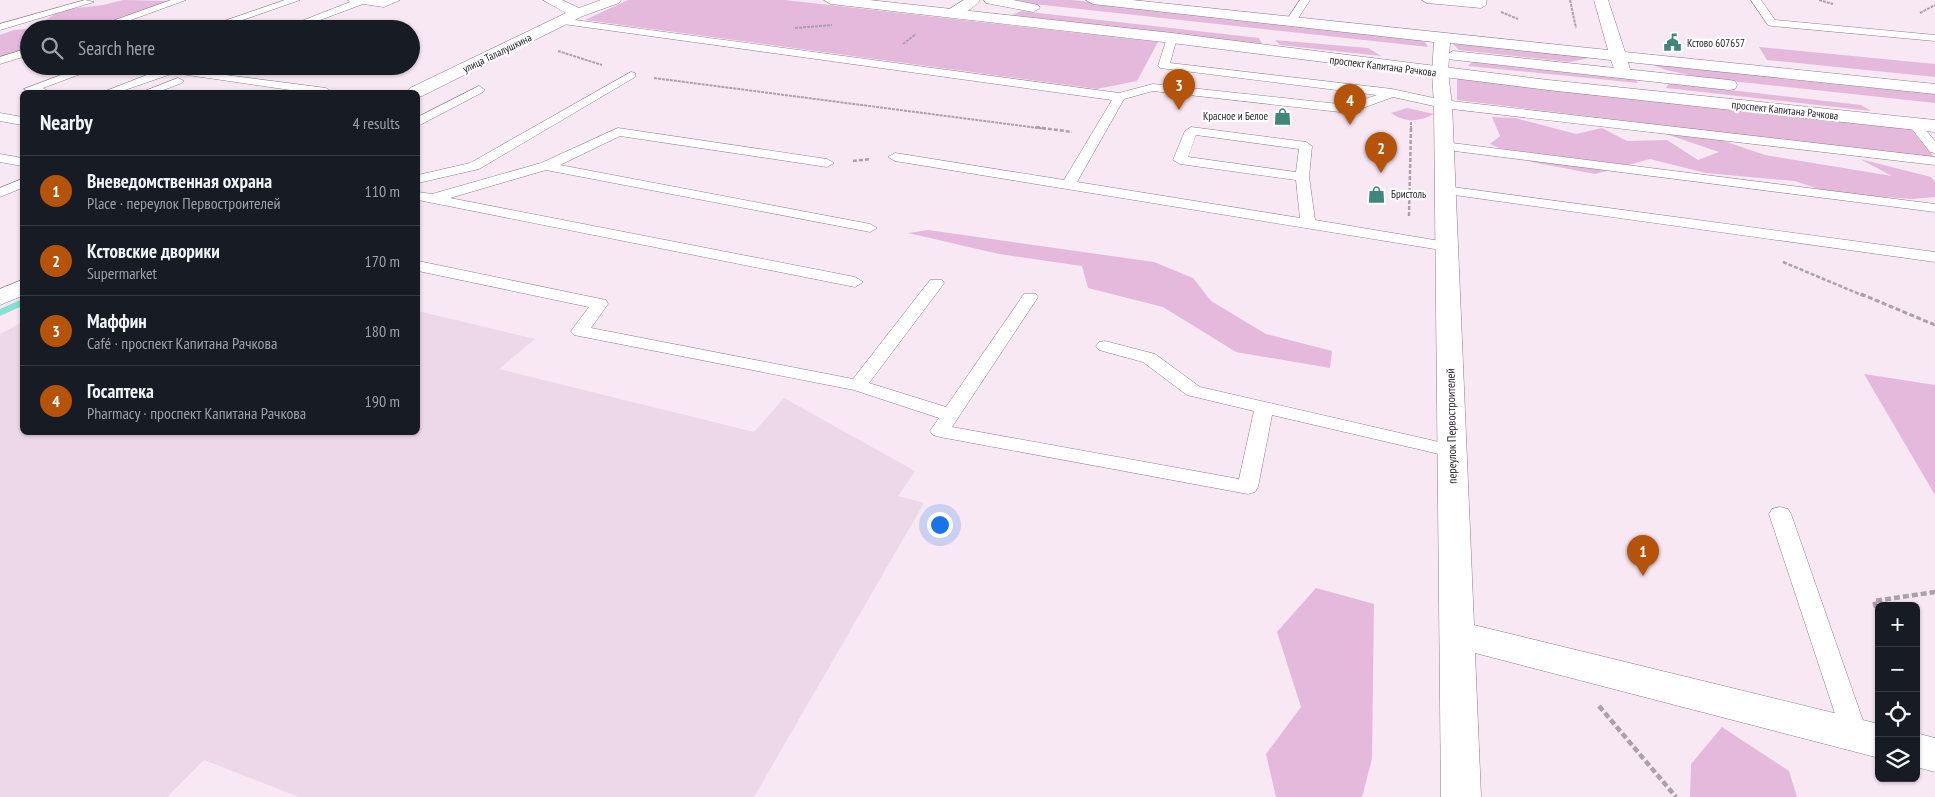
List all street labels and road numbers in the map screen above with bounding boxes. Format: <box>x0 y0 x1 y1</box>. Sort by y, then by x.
street label: улица Талалушкина <box>460 30 534 76</box>
street label: проспект Капитана Рачкова <box>1329 53 1437 79</box>
street label: проспект Капитана Рачкова <box>1731 97 1839 123</box>
street label: переулок Первостроителей <box>1442 368 1460 484</box>

